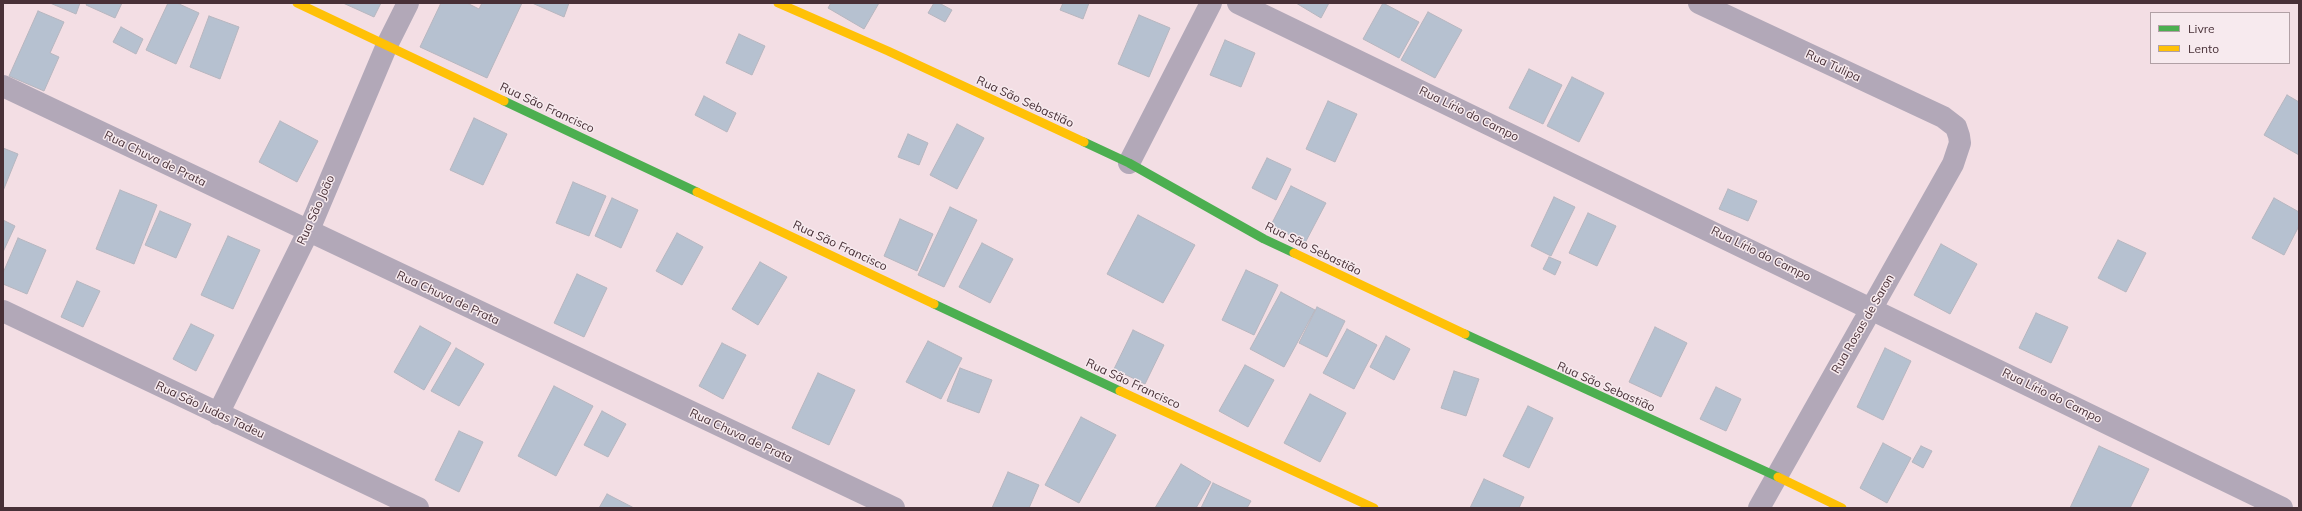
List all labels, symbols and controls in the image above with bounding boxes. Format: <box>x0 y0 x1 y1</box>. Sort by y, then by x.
legend <box>2150 12 2290 64</box>
text: Livre <box>2188 21 2215 36</box>
text: Lento <box>2188 41 2219 56</box>
street label: Rua Tulipa <box>1803 47 1863 85</box>
street label: Rua São Sebastião <box>974 73 1076 131</box>
street label: Rua São Francisco <box>497 80 597 136</box>
street label: Rua Lírio do Campo <box>1417 84 1521 144</box>
street label: Rua Chuva de Prata <box>102 128 208 190</box>
street label: Rua São João <box>294 173 338 247</box>
street label: Rua São Francisco <box>790 218 890 274</box>
street label: Rua São Sebastião <box>1262 219 1364 279</box>
street label: Rua Lírio do Campo <box>1709 224 1813 284</box>
street label: Rua Chuva de Prata <box>394 268 502 328</box>
street label: Rua Rosas de Saron <box>1829 272 1897 376</box>
street label: Rua São Francisco <box>1083 356 1183 412</box>
street label: Rua São Sebastião <box>1555 359 1657 415</box>
street label: Rua Lírio do Campo <box>2000 366 2104 426</box>
street label: Rua São Judas Tadeu <box>153 378 267 442</box>
street label: Rua Chuva de Prata <box>687 406 795 466</box>

